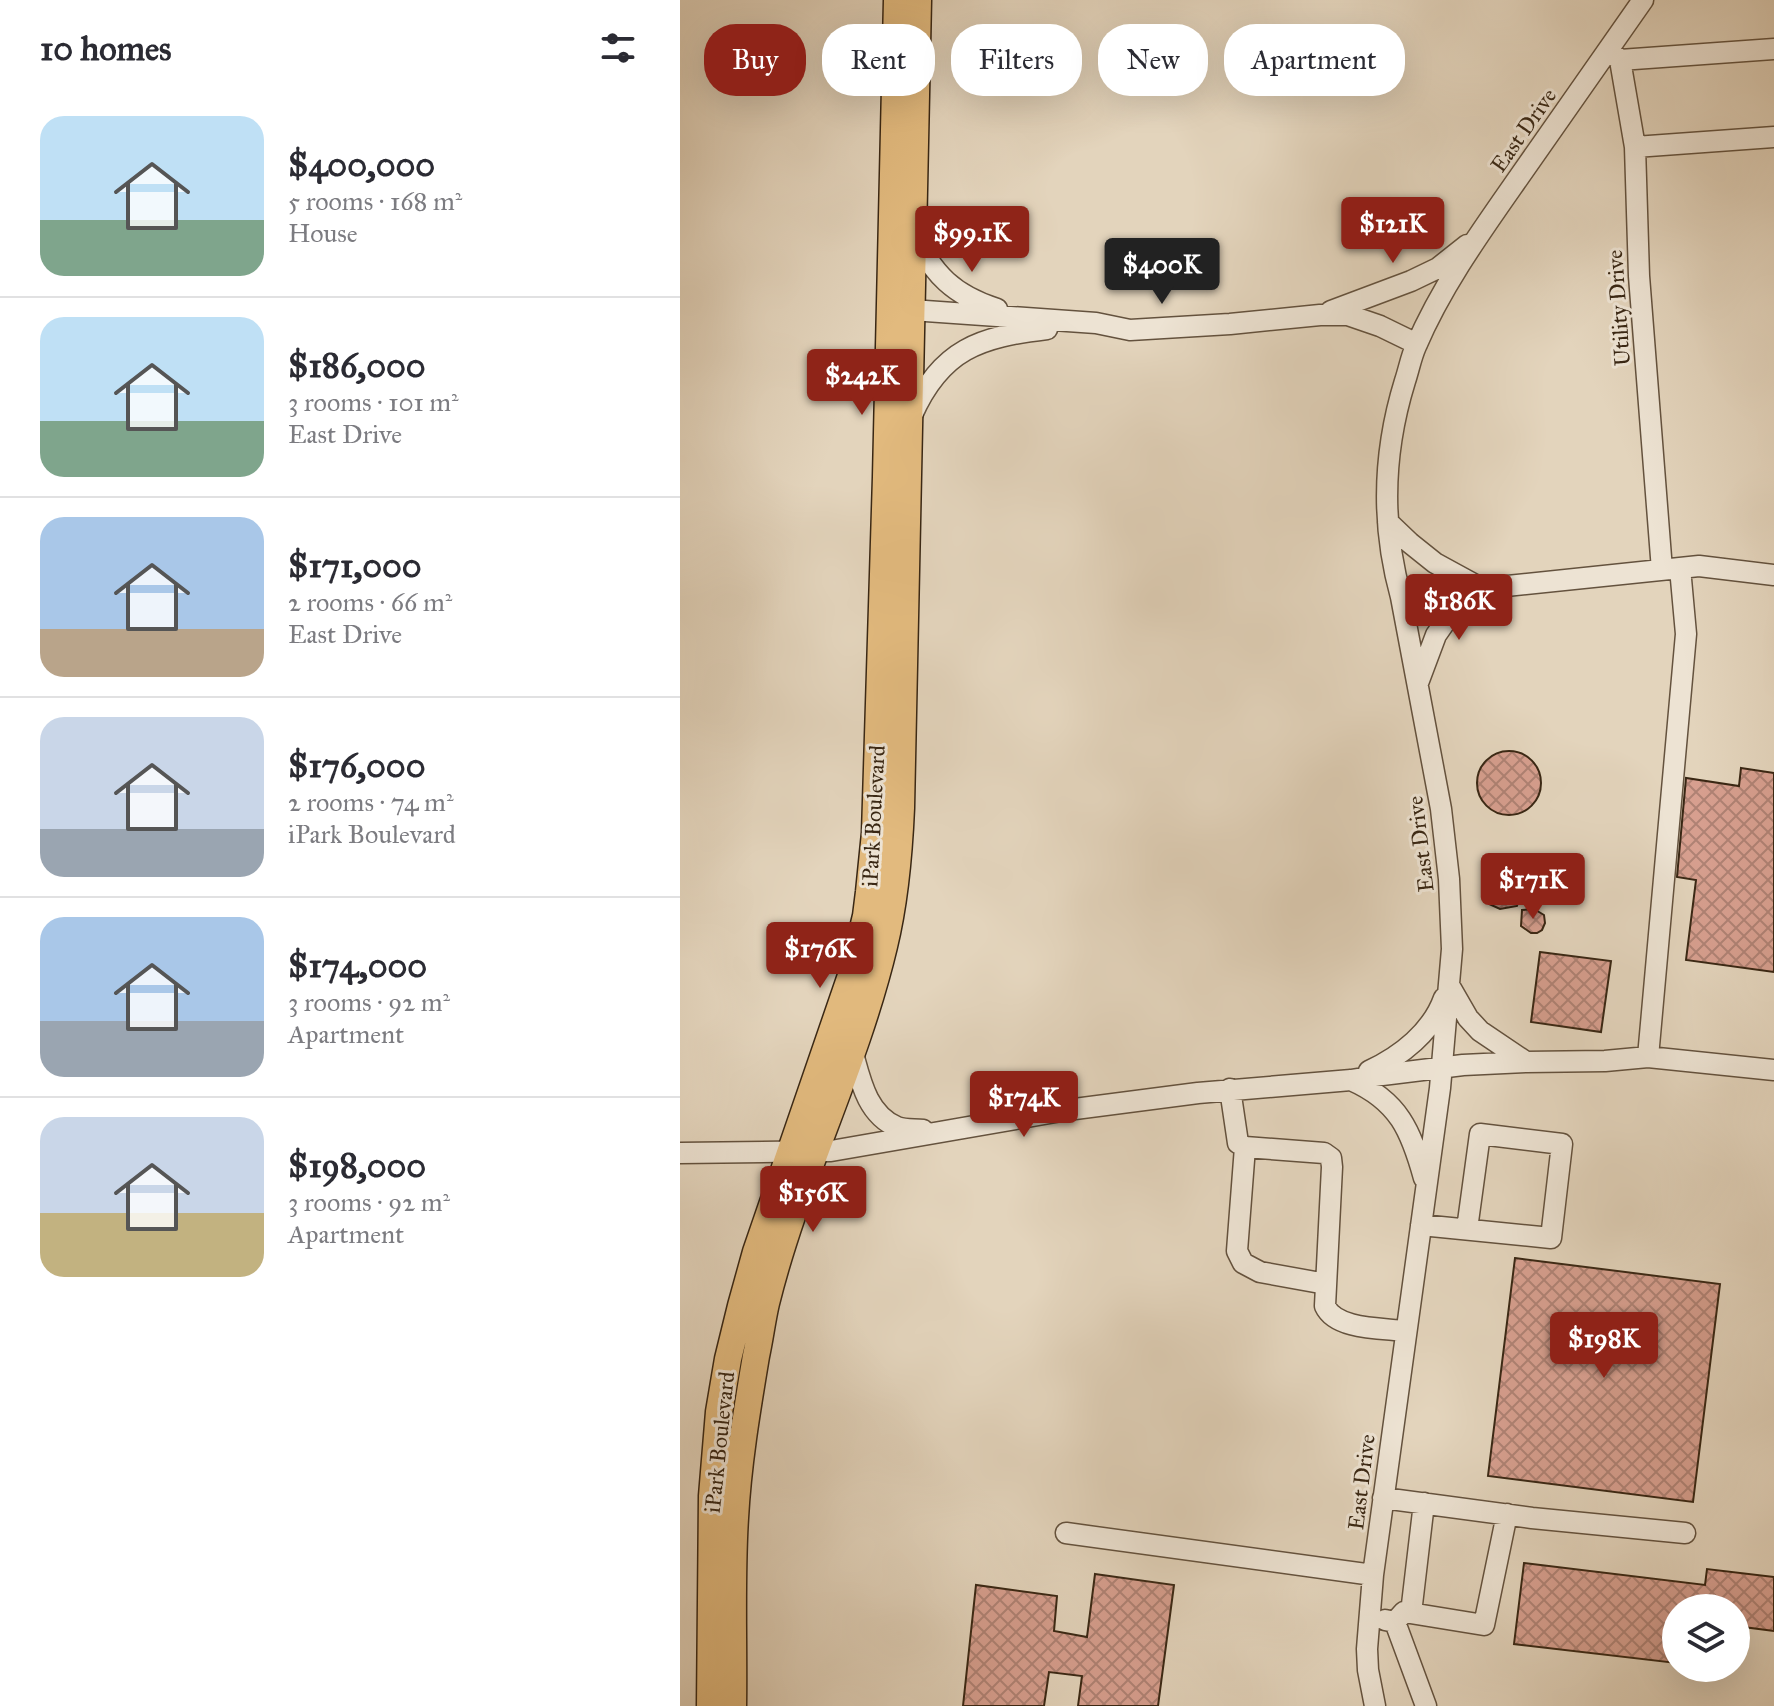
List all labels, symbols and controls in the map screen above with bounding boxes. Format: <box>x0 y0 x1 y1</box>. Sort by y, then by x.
chip: Buy <box>704 24 806 96</box>
chip: Rent <box>822 24 935 96</box>
chip: Filters <box>951 24 1082 96</box>
chip: New <box>1098 24 1208 96</box>
chip: Apartment <box>1224 24 1405 96</box>
icon: filters <box>596 26 640 70</box>
text: 10 homes <box>40 28 171 69</box>
street label: East Drive <box>1485 83 1562 178</box>
text: $400,000 <box>288 144 435 185</box>
icon: home <box>104 148 200 244</box>
text: 5 rooms · 168 m² <box>288 185 462 217</box>
pin: $121K <box>1337 197 1449 265</box>
pin: $99.1K <box>907 206 1037 274</box>
text: $121K <box>1359 207 1427 239</box>
text: $99.1K <box>933 216 1011 248</box>
text: House <box>288 217 358 249</box>
pin: $400K <box>1106 238 1218 306</box>
text: $400K <box>1123 248 1201 280</box>
street label: Utility Drive <box>1601 249 1636 367</box>
text: $186,000 <box>288 345 426 386</box>
icon: home <box>104 349 200 445</box>
pin: $242K <box>806 349 918 417</box>
text: $242K <box>825 359 899 391</box>
text: 3 rooms · 101 m² <box>288 386 459 418</box>
text: East Drive <box>288 418 402 450</box>
text: $171,000 <box>288 545 422 586</box>
icon: home <box>104 549 200 645</box>
pin: $186K <box>1403 574 1515 642</box>
text: $186K <box>1423 584 1495 616</box>
text: 2 rooms · 66 m² <box>288 586 452 618</box>
text: East Drive <box>288 618 402 650</box>
street label: iPark Boulevard <box>856 744 891 888</box>
text: $176,000 <box>288 745 425 786</box>
icon: home <box>104 749 200 845</box>
text: 2 rooms · 74 m² <box>288 786 454 818</box>
street label: East Drive <box>1401 794 1440 893</box>
text: iPark Boulevard <box>288 818 456 850</box>
pin: $171K <box>1477 853 1589 921</box>
text: $171K <box>1499 863 1567 895</box>
pin: $176K <box>764 922 876 990</box>
text: $176K <box>784 932 856 964</box>
text: $174,000 <box>288 945 427 986</box>
icon: home <box>104 949 200 1045</box>
text: 3 rooms · 92 m² <box>288 986 450 1018</box>
text: Apartment <box>288 1018 404 1050</box>
pin: $174K <box>968 1071 1080 1139</box>
text: $174K <box>988 1081 1060 1113</box>
text: $198,000 <box>288 1145 426 1186</box>
icon: home <box>104 1149 200 1245</box>
pin: $156K <box>757 1166 869 1234</box>
text: $156K <box>778 1176 848 1208</box>
text: 3 rooms · 92 m² <box>288 1186 450 1218</box>
text: Apartment <box>288 1218 404 1250</box>
pin: $198K <box>1548 1312 1660 1380</box>
text: $198K <box>1568 1322 1640 1354</box>
street label: iPark Boulevard <box>699 1370 740 1514</box>
street label: East Drive <box>1342 1433 1381 1532</box>
map controls <box>1662 1594 1750 1682</box>
button: layers <box>1662 1594 1750 1682</box>

